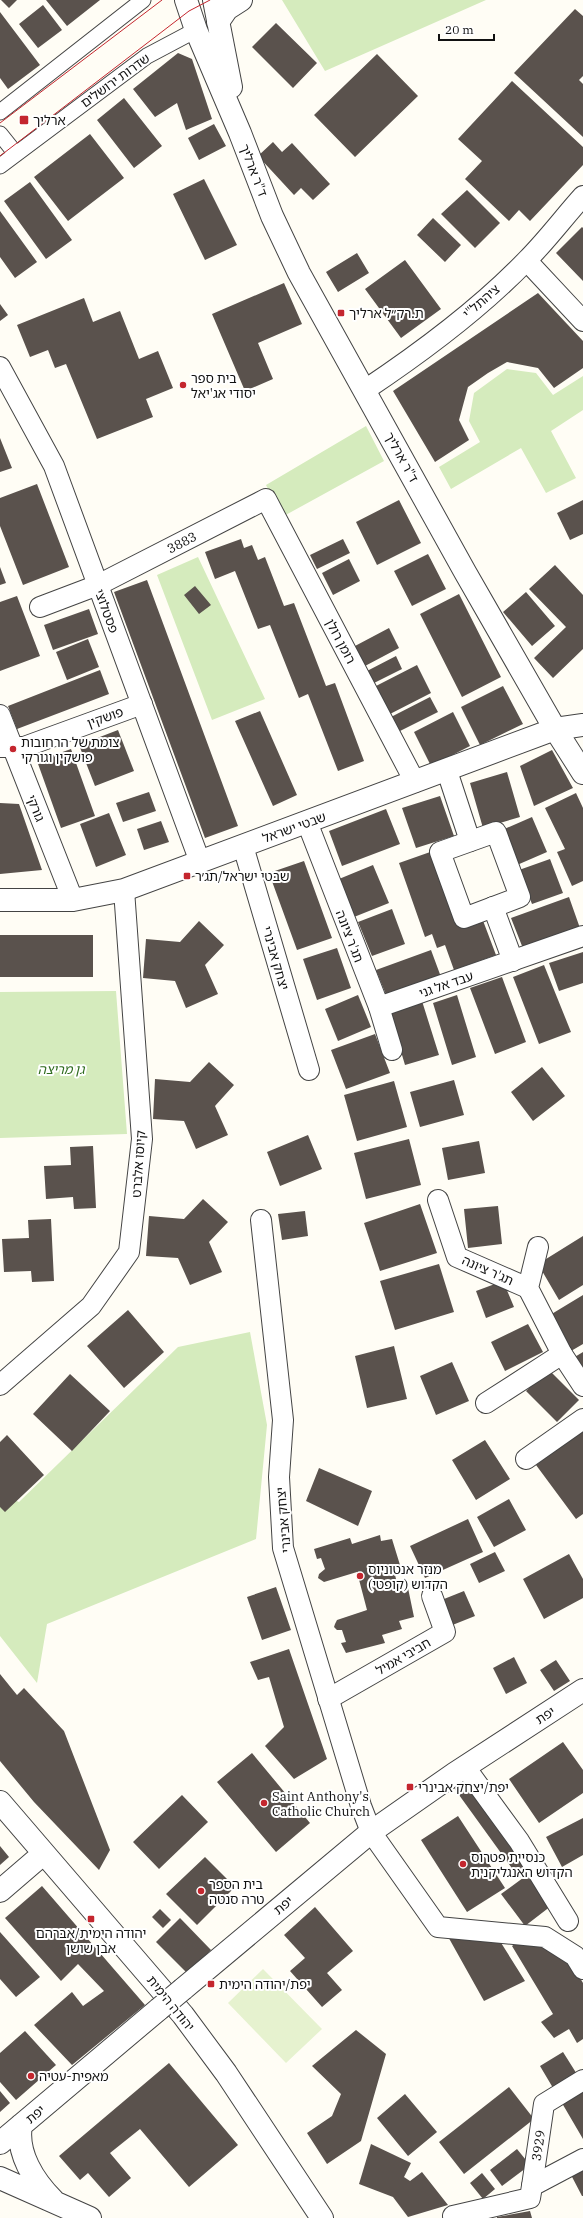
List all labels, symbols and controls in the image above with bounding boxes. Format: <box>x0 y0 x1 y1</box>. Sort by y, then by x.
scale bar <box>439 16 494 42</box>
text: 20 m <box>445 22 474 37</box>
street label: שדרות ירושלים <box>77 50 153 111</box>
place label: ארליך <box>33 112 66 129</box>
marker: ארליך <box>18 114 30 126</box>
street label: ד"ר ארליך <box>236 141 271 199</box>
street label: ציהתל"י <box>459 281 503 322</box>
place label: ת.רק״ל ארליך <box>349 305 424 322</box>
marker: ת.רק״ל ארליך <box>336 308 346 318</box>
place label: בית ספר יסודי אג'יאל <box>191 370 256 402</box>
marker: בית ספר יסודי אג'יאל <box>178 380 188 390</box>
street label: ד"ר ארליך <box>381 429 422 485</box>
street label: 3883 <box>164 528 200 557</box>
street label: פסטלוצי <box>91 587 122 636</box>
street label: רומן רולן <box>322 616 359 667</box>
street label: פושקין <box>85 703 126 732</box>
place label: צומת של הרחובות פושקין וגורקי <box>21 734 120 766</box>
marker: צומת של הרחובות פושקין וגורקי <box>8 744 18 754</box>
street label: גורקי <box>23 792 49 824</box>
street label: שבטי ישראל <box>260 808 328 847</box>
place label: שבטי ישראל/תג׳ר <box>195 868 289 885</box>
marker: שבטי ישראל/תג׳ר <box>182 871 192 881</box>
street label: תג'ר ציונה <box>332 908 367 965</box>
street label: יצחק אבינרי <box>258 924 293 992</box>
street label: עבד אל גני <box>417 967 476 1002</box>
park label: גן מריצה <box>38 1061 85 1078</box>
street label: קיוסו אלברט <box>128 1130 149 1198</box>
street label: תג'ר ציונה <box>459 1252 516 1289</box>
street label: יצחק אבינרי <box>272 1486 295 1554</box>
place label: מנזר אנטוניוס הקדוש (קופטי) <box>368 1561 448 1593</box>
marker: מנזר אנטוניוס הקדוש (קופטי) <box>355 1571 365 1581</box>
street label: חביבי אמיל <box>373 1634 434 1679</box>
street label: יפת <box>532 1703 558 1728</box>
place label: יפת/יצחק אבינרי <box>418 1779 509 1796</box>
marker: יפת/יצחק אבינרי <box>405 1782 415 1792</box>
place label: Saint Anthony's Catholic Church <box>272 1788 370 1820</box>
marker: Saint Anthony's Catholic Church <box>259 1798 269 1808</box>
place label: כנסיית פטרוס הקדוש האנגליקנית <box>471 1849 573 1881</box>
marker: כנסיית פטרוס הקדוש האנגליקנית <box>458 1859 468 1869</box>
place label: בית הספר טרה סנטה <box>209 1876 265 1908</box>
marker: בית הספר טרה סנטה <box>196 1886 206 1896</box>
street label: יפת <box>270 1892 297 1918</box>
marker: יהודה הימית/אברהם אבן שושן <box>86 1914 96 1924</box>
place label: יהודה הימית/אברהם אבן שושן <box>36 1925 146 1957</box>
street label: יהודה הימית <box>143 1972 198 2035</box>
place label: יפת/יהודה הימית <box>219 1976 311 1993</box>
marker: יפת/יהודה הימית <box>206 1979 216 1989</box>
place label: מאפית-עטיה <box>39 2068 109 2085</box>
marker: מאפית-עטיה <box>26 2071 36 2081</box>
street label: יפת <box>22 2101 49 2127</box>
street label: 3929 <box>528 2129 549 2162</box>

